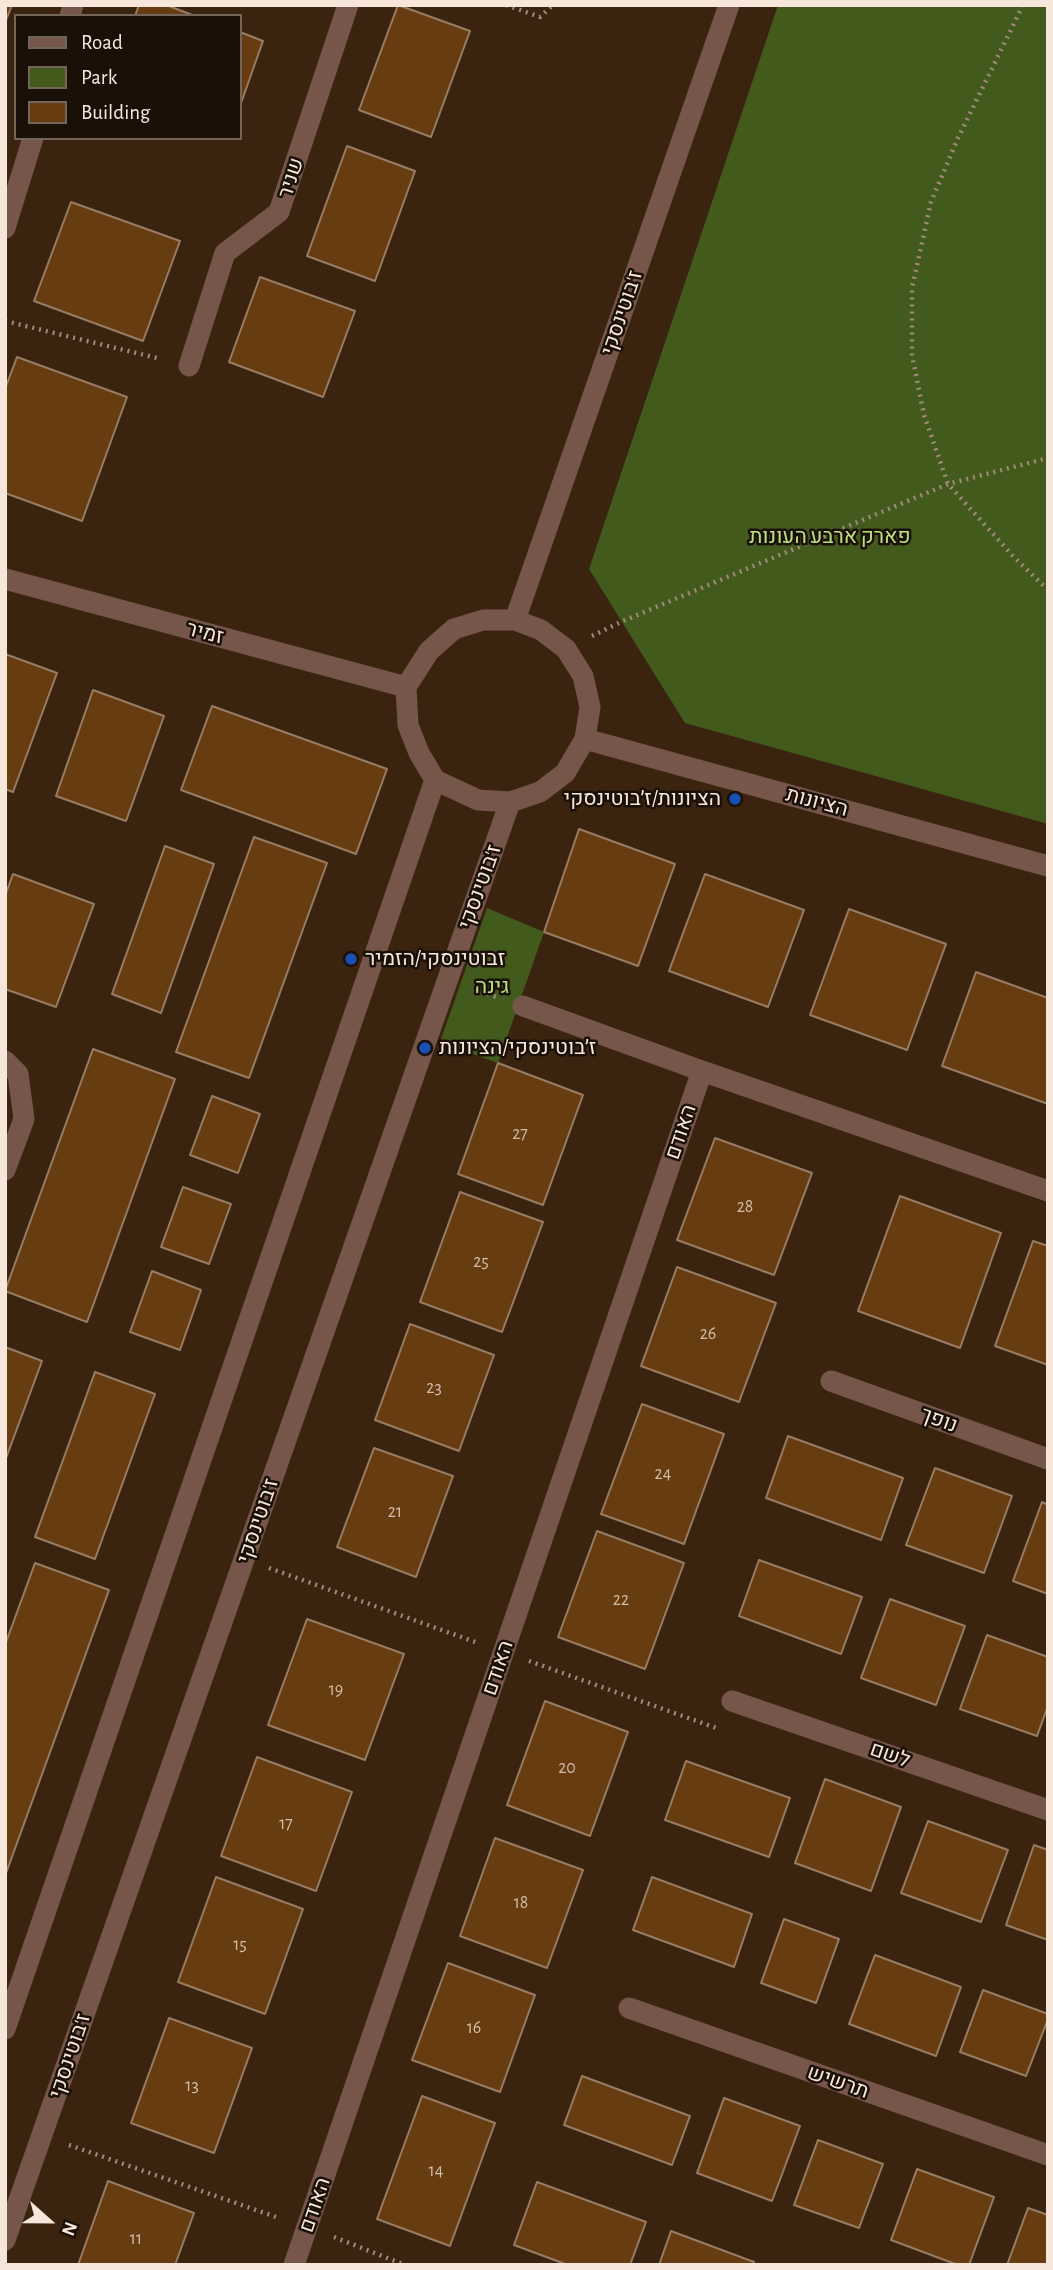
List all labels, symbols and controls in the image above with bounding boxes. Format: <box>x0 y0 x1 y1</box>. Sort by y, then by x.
legend <box>14 14 242 140</box>
text: Road <box>81 32 123 53</box>
text: Park <box>81 67 117 88</box>
text: Building <box>81 102 150 123</box>
street label: שניר <box>273 155 309 201</box>
street label: ז'בוטינסקי <box>596 267 648 359</box>
park label: פארק ארבע העונות <box>749 524 911 550</box>
street label: זמיר <box>184 616 226 650</box>
street label: הציונות <box>783 782 851 822</box>
place label: הציונות/ז׳בוטינסקי <box>564 786 721 812</box>
marker: הציונות/ז׳בוטינסקי <box>727 791 743 807</box>
street label: ז'בוטינסקי <box>453 841 507 933</box>
place label: זבוטינסקי/הזמיר <box>365 946 505 972</box>
marker: זבוטינסקי/הזמיר <box>343 951 359 967</box>
park label: גינה <box>475 974 509 1000</box>
place label: ז׳בוטינסקי/הציונות <box>439 1035 596 1061</box>
marker: ז׳בוטינסקי/הציונות <box>417 1040 433 1056</box>
street label: האודם <box>660 1101 702 1163</box>
house number: 27 <box>512 1123 528 1145</box>
house number: 28 <box>737 1196 753 1218</box>
house number: 25 <box>473 1251 489 1273</box>
house number: 26 <box>700 1323 716 1345</box>
house number: 23 <box>426 1377 442 1399</box>
street label: נופך <box>917 1402 961 1438</box>
house number: 24 <box>655 1463 671 1485</box>
street label: ז'בוטינסקי <box>232 1475 284 1567</box>
house number: 21 <box>388 1501 402 1523</box>
house number: 22 <box>613 1589 629 1611</box>
street label: האודם <box>477 1637 519 1699</box>
house number: 19 <box>329 1679 343 1701</box>
street label: לשם <box>867 1736 913 1774</box>
house number: 20 <box>558 1757 576 1779</box>
house number: 17 <box>279 1813 293 1835</box>
house number: 18 <box>514 1892 528 1914</box>
house number: 15 <box>233 1934 247 1956</box>
street label: ז'בוטינסקי <box>44 2010 96 2102</box>
house number: 16 <box>467 2017 481 2039</box>
street label: תרשיש <box>804 2060 872 2104</box>
house number: 13 <box>185 2075 199 2097</box>
house number: 14 <box>429 2160 443 2182</box>
street label: האודם <box>294 2174 336 2236</box>
north arrow <box>14 2186 84 2256</box>
text: N <box>58 2219 80 2238</box>
house number: 11 <box>130 2228 142 2250</box>

